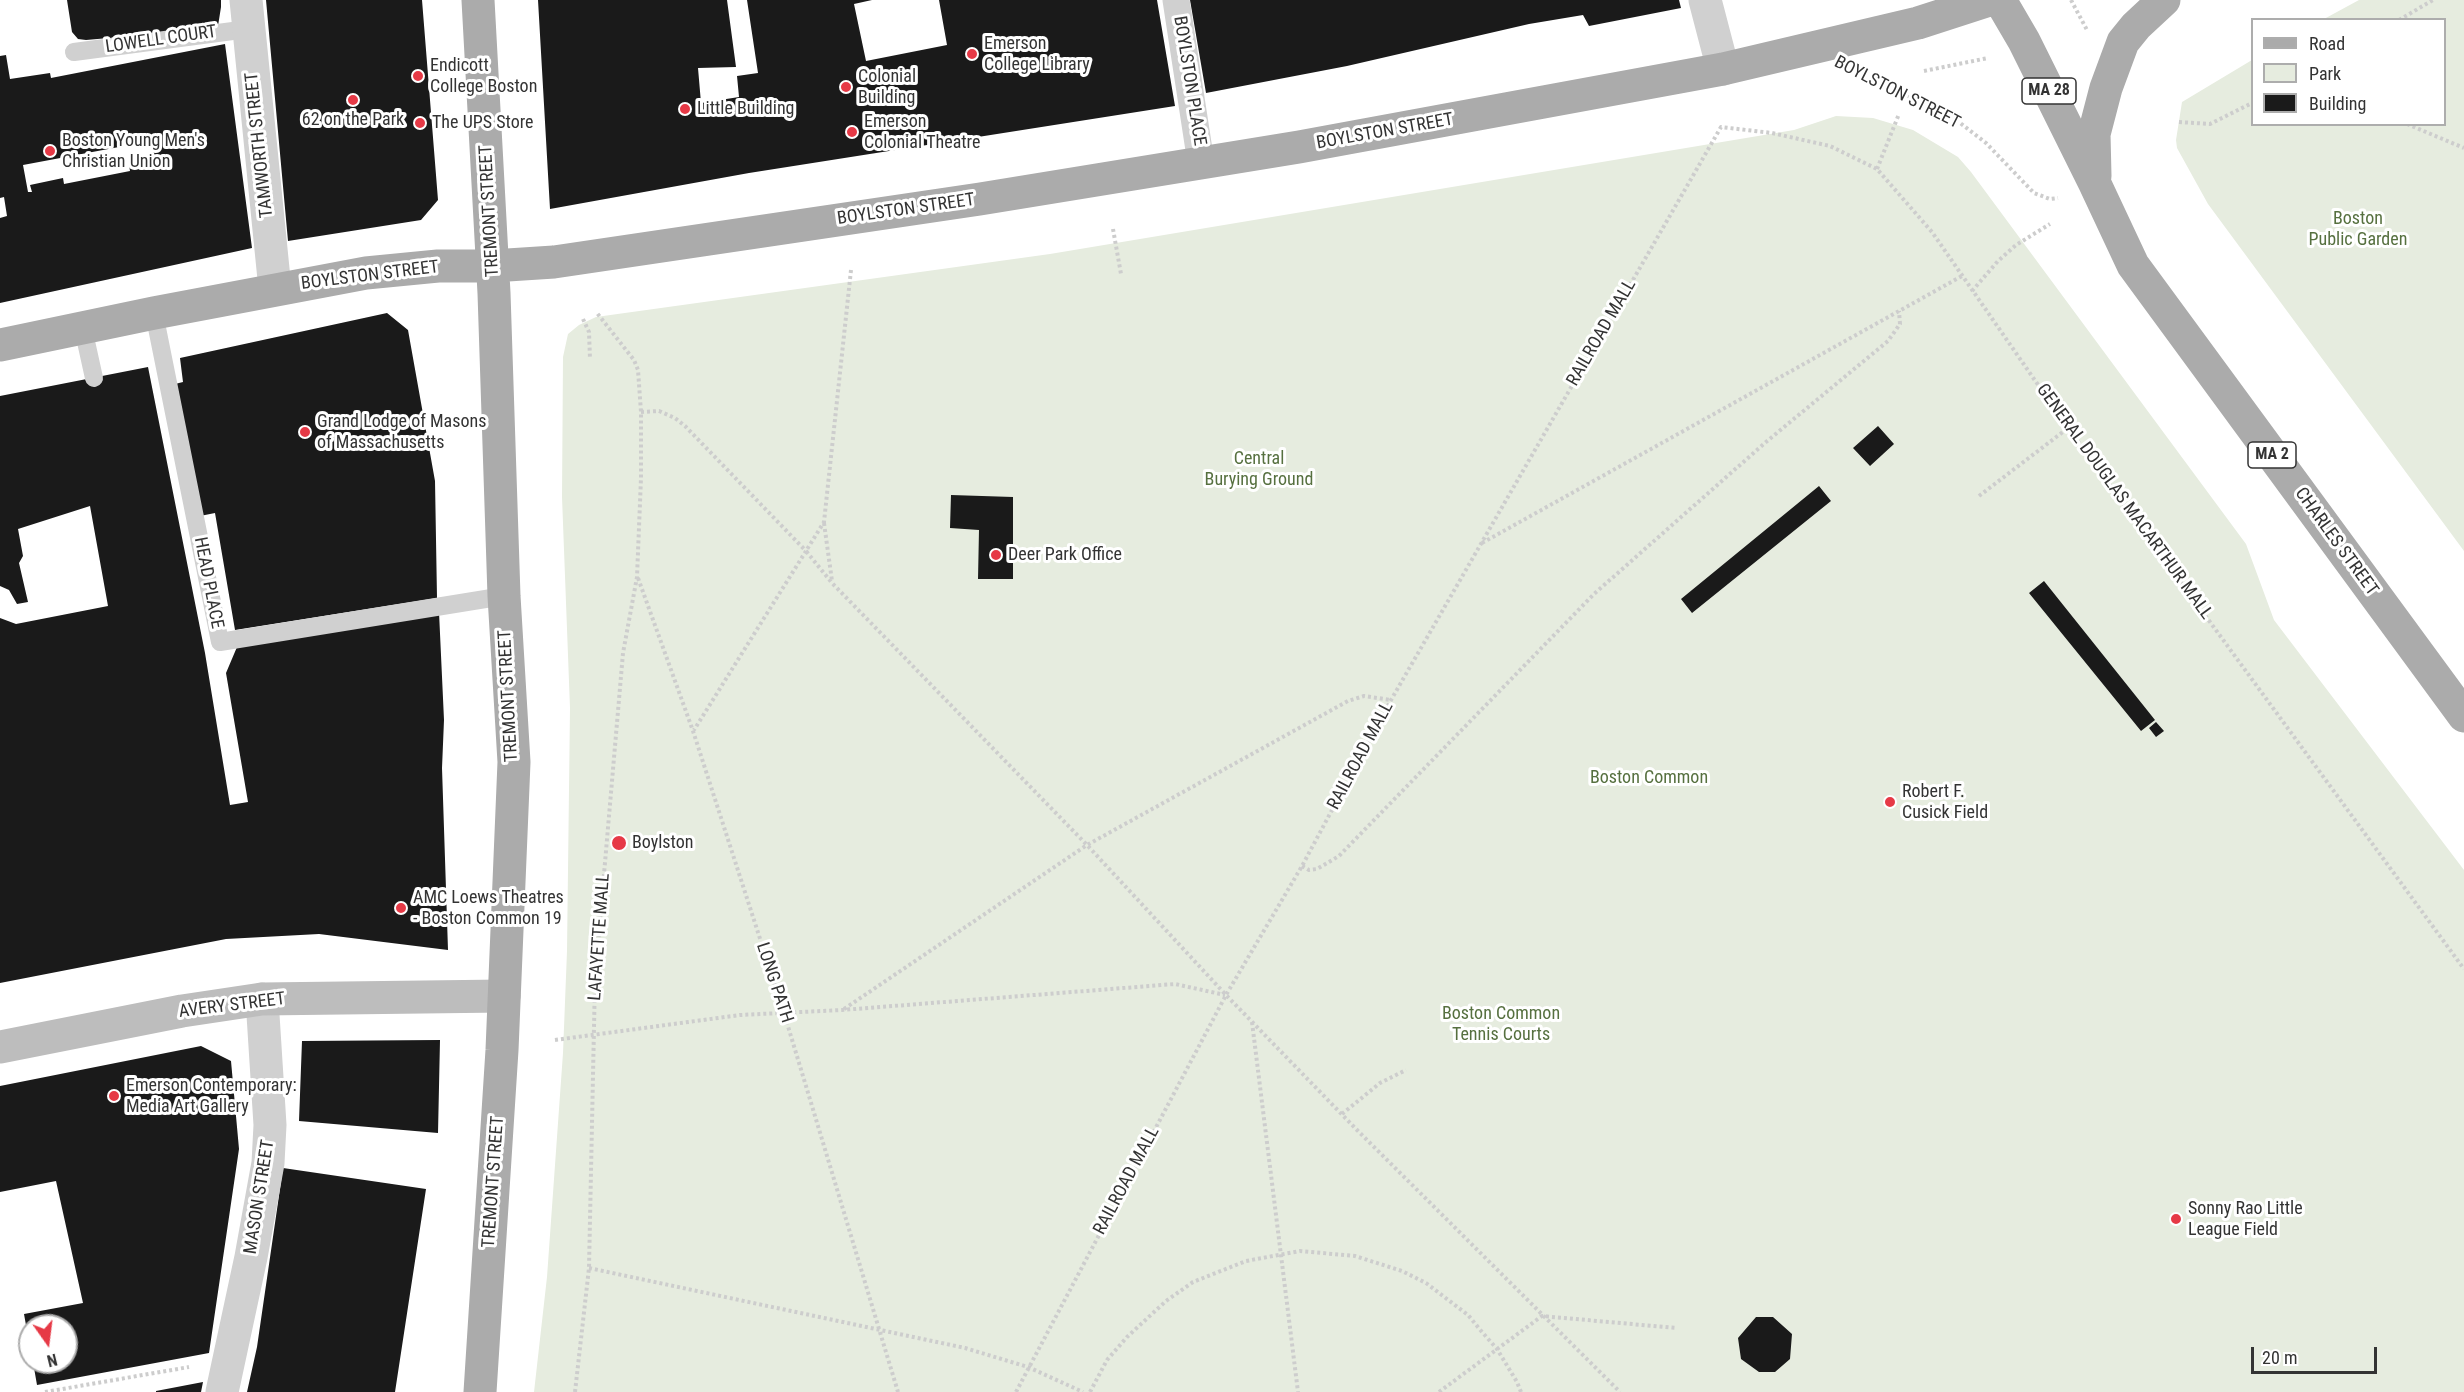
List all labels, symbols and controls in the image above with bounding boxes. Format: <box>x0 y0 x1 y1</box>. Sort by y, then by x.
street label: BOYLSTON PLACE <box>1168 15 1210 147</box>
legend <box>2251 18 2446 126</box>
street label: LOWELL COURT <box>104 22 218 58</box>
place label: Emerson College Library <box>984 33 1090 76</box>
text: Road <box>2309 33 2345 54</box>
marker: Emerson College Library <box>965 47 979 61</box>
street label: BOYLSTON STREET <box>1830 52 1964 134</box>
place label: Endicott College Boston <box>430 55 537 98</box>
text: Park <box>2309 63 2341 84</box>
place label: Colonial Building <box>858 66 916 109</box>
marker: Endicott College Boston <box>411 69 425 83</box>
street label: TAMWORTH STREET <box>242 71 278 219</box>
road number: MA 28 <box>2022 78 2076 104</box>
marker: Colonial Building <box>839 80 853 94</box>
marker: 62 on the Park <box>346 93 360 107</box>
text: Building <box>2309 93 2366 114</box>
place label: Little Building <box>697 98 794 120</box>
marker: Little Building <box>678 102 692 116</box>
place label: 62 on the Park <box>302 109 404 131</box>
street label: BOYLSTON STREET <box>1315 109 1455 155</box>
place label: Emerson Colonial Theatre <box>864 111 980 154</box>
place label: The UPS Store <box>432 112 533 134</box>
marker: The UPS Store <box>413 116 427 130</box>
marker: Emerson Colonial Theatre <box>845 125 859 139</box>
place label: Boston Young Men's Christian Union <box>62 130 205 172</box>
marker: Boston Young Men's Christian Union <box>43 144 57 158</box>
street label: TREMONT STREET <box>476 144 504 278</box>
street label: BOYLSTON STREET <box>836 190 976 230</box>
park label: Boston Public Garden <box>2309 208 2407 250</box>
street label: BOYLSTON STREET <box>300 257 440 295</box>
street label: RAILROAD MALL <box>1563 276 1641 390</box>
street label: GENERAL DOUGLAS MACARTHUR MALL <box>2031 380 2217 624</box>
place label: Grand Lodge of Masons of Massachusetts <box>317 411 486 454</box>
marker: Grand Lodge of Masons of Massachusetts <box>298 425 312 439</box>
road number: MA 2 <box>2248 442 2296 468</box>
park label: Central Burying Ground <box>1205 448 1313 490</box>
street label: CHARLES STREET <box>2290 484 2382 600</box>
street label: HEAD PLACE <box>189 535 227 631</box>
place label: Deer Park Office <box>1008 544 1122 566</box>
marker: Deer Park Office <box>989 548 1003 562</box>
street label: TREMONT STREET <box>495 629 523 763</box>
street label: RAILROAD MALL <box>1323 698 1399 814</box>
park label: Boston Common <box>1590 767 1708 789</box>
place label: Robert F. Cusick Field <box>1902 781 1988 824</box>
marker: Robert F. Cusick Field <box>1883 795 1897 809</box>
place label: Boylston <box>632 832 693 854</box>
marker: Boylston <box>610 834 628 852</box>
street label: LAFAYETTE MALL <box>585 873 615 1001</box>
place label: AMC Loews Theatres - Boston Common 19 <box>413 887 564 930</box>
marker: AMC Loews Theatres - Boston Common 19 <box>394 901 408 915</box>
street label: LONG PATH <box>751 940 797 1026</box>
street label: AVERY STREET <box>178 989 286 1023</box>
park label: Boston Common Tennis Courts <box>1442 1003 1560 1046</box>
place label: Emerson Contemporary: Media Art Gallery <box>126 1075 297 1118</box>
marker: Emerson Contemporary: Media Art Gallery <box>107 1089 121 1103</box>
street label: TREMONT STREET <box>479 1115 509 1249</box>
street label: RAILROAD MALL <box>1089 1123 1165 1239</box>
street label: MASON STREET <box>240 1138 280 1256</box>
place label: Sonny Rao Little League Field <box>2188 1198 2303 1240</box>
marker: Sonny Rao Little League Field <box>2169 1212 2183 1226</box>
north arrow <box>18 1314 78 1374</box>
scale bar <box>2254 1335 2380 1373</box>
text: 20 m <box>2262 1347 2297 1368</box>
text: N <box>45 1350 59 1370</box>

